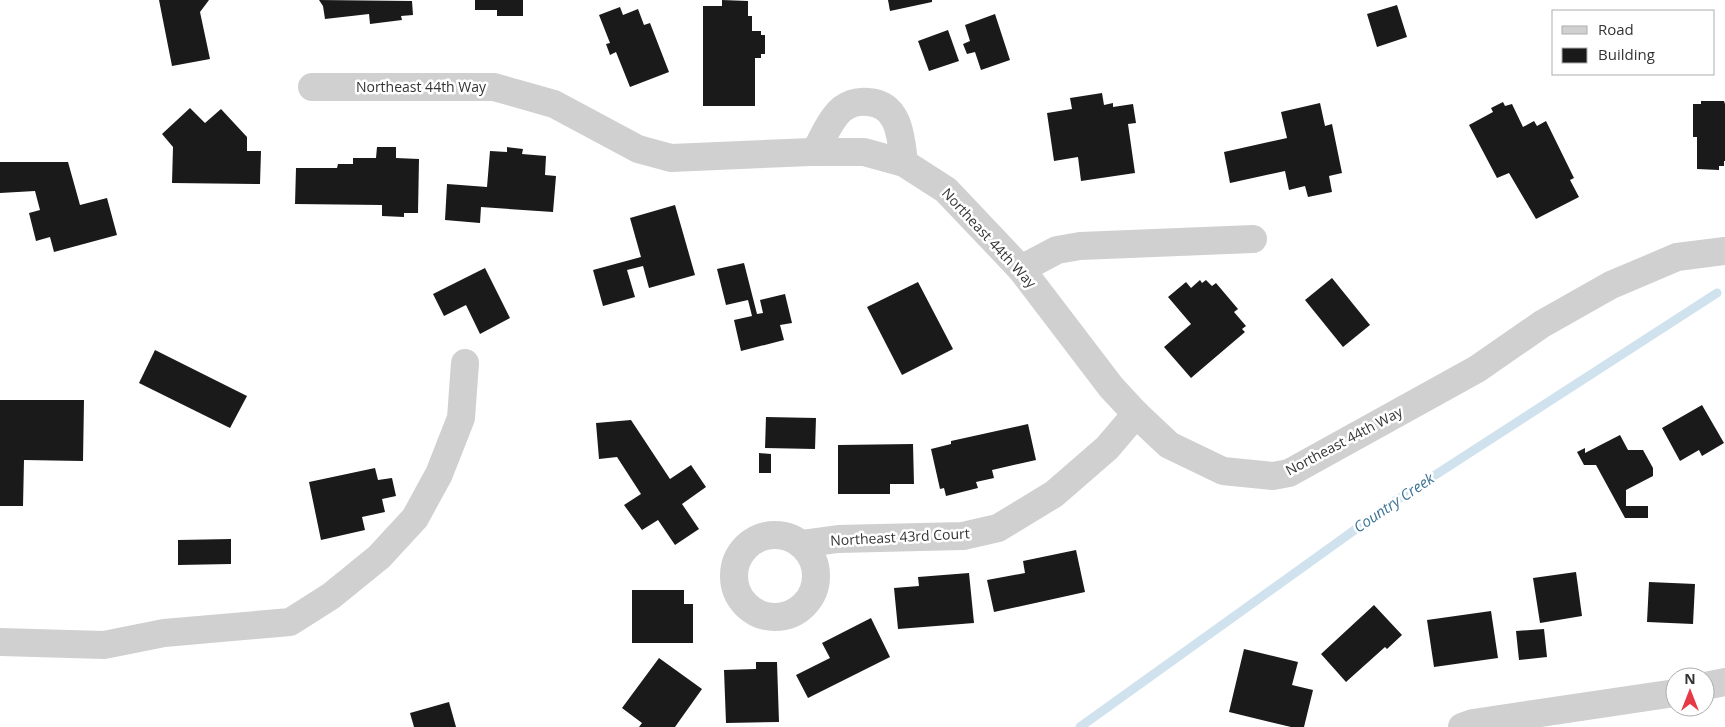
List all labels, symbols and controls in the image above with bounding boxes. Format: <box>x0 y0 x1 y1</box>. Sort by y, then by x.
legend <box>1552 10 1715 75</box>
text: Road <box>1598 19 1634 39</box>
text: Building <box>1598 44 1655 64</box>
street label: Northeast 44th Way <box>356 77 487 96</box>
street label: Northeast 44th Way <box>938 184 1041 292</box>
street label: Northeast 44th Way <box>1282 401 1407 479</box>
water label: Country Creek <box>1349 467 1438 537</box>
street label: Northeast 43rd Court <box>830 523 970 550</box>
north arrow <box>1665 667 1715 717</box>
text: N <box>1684 669 1696 688</box>

